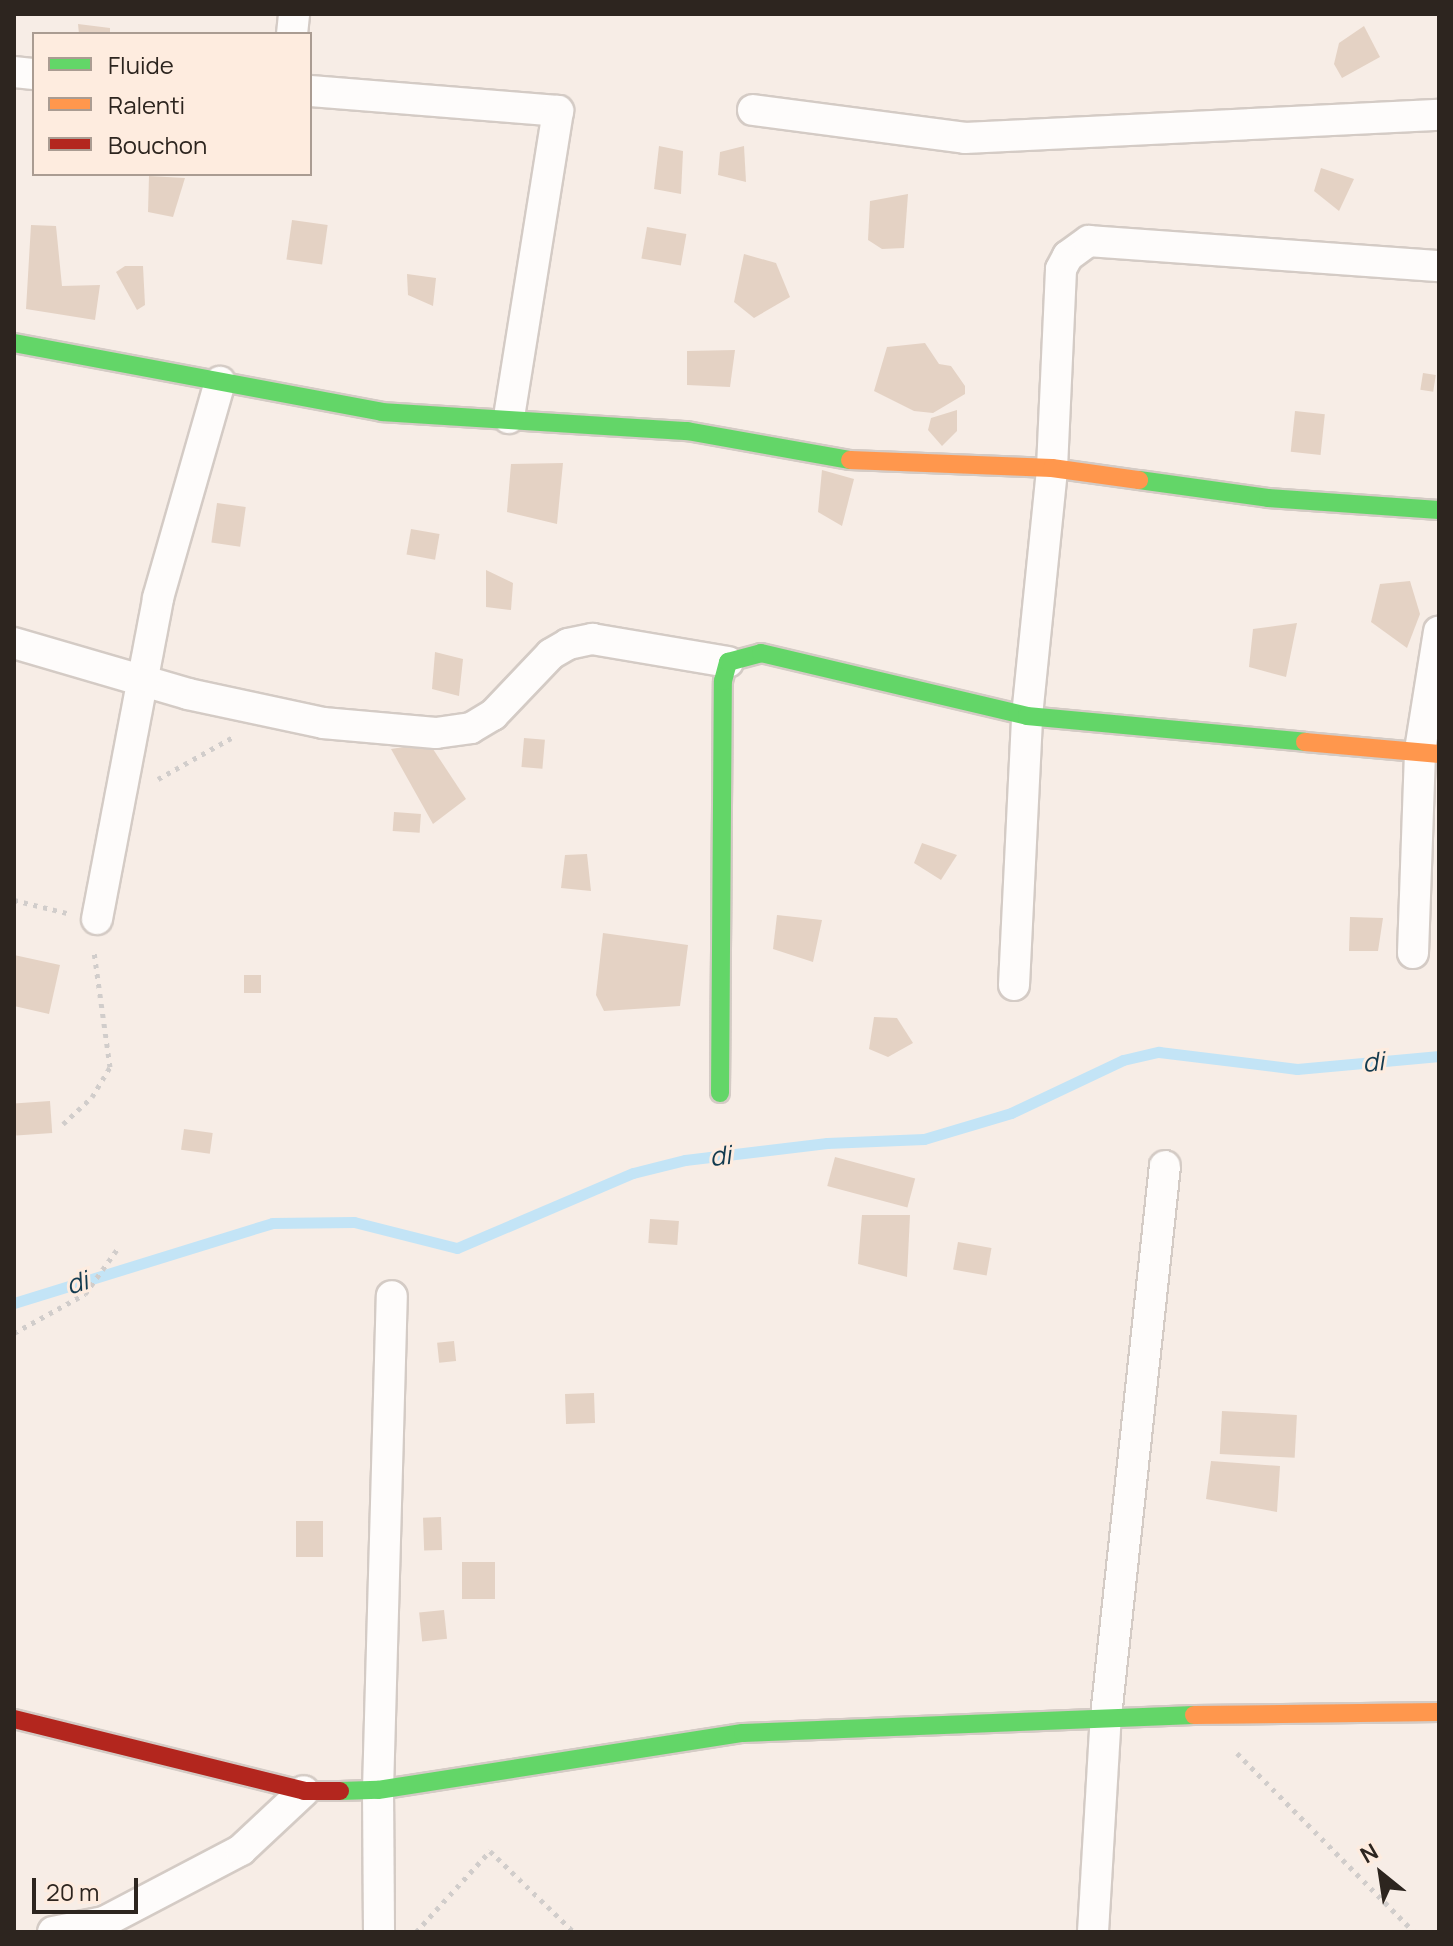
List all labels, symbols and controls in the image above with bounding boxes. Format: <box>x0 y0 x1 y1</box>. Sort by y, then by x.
legend <box>32 32 312 176</box>
text: Fluide <box>108 48 174 81</box>
text: Ralenti <box>108 88 185 121</box>
text: Bouchon <box>108 128 207 161</box>
water label: di <box>1361 1046 1385 1078</box>
water label: di <box>707 1139 733 1173</box>
water label: di <box>62 1265 92 1301</box>
north arrow <box>1341 1834 1421 1914</box>
text: N <box>1355 1836 1383 1870</box>
scale bar <box>36 1862 142 1912</box>
text: 20 m <box>46 1875 99 1908</box>

